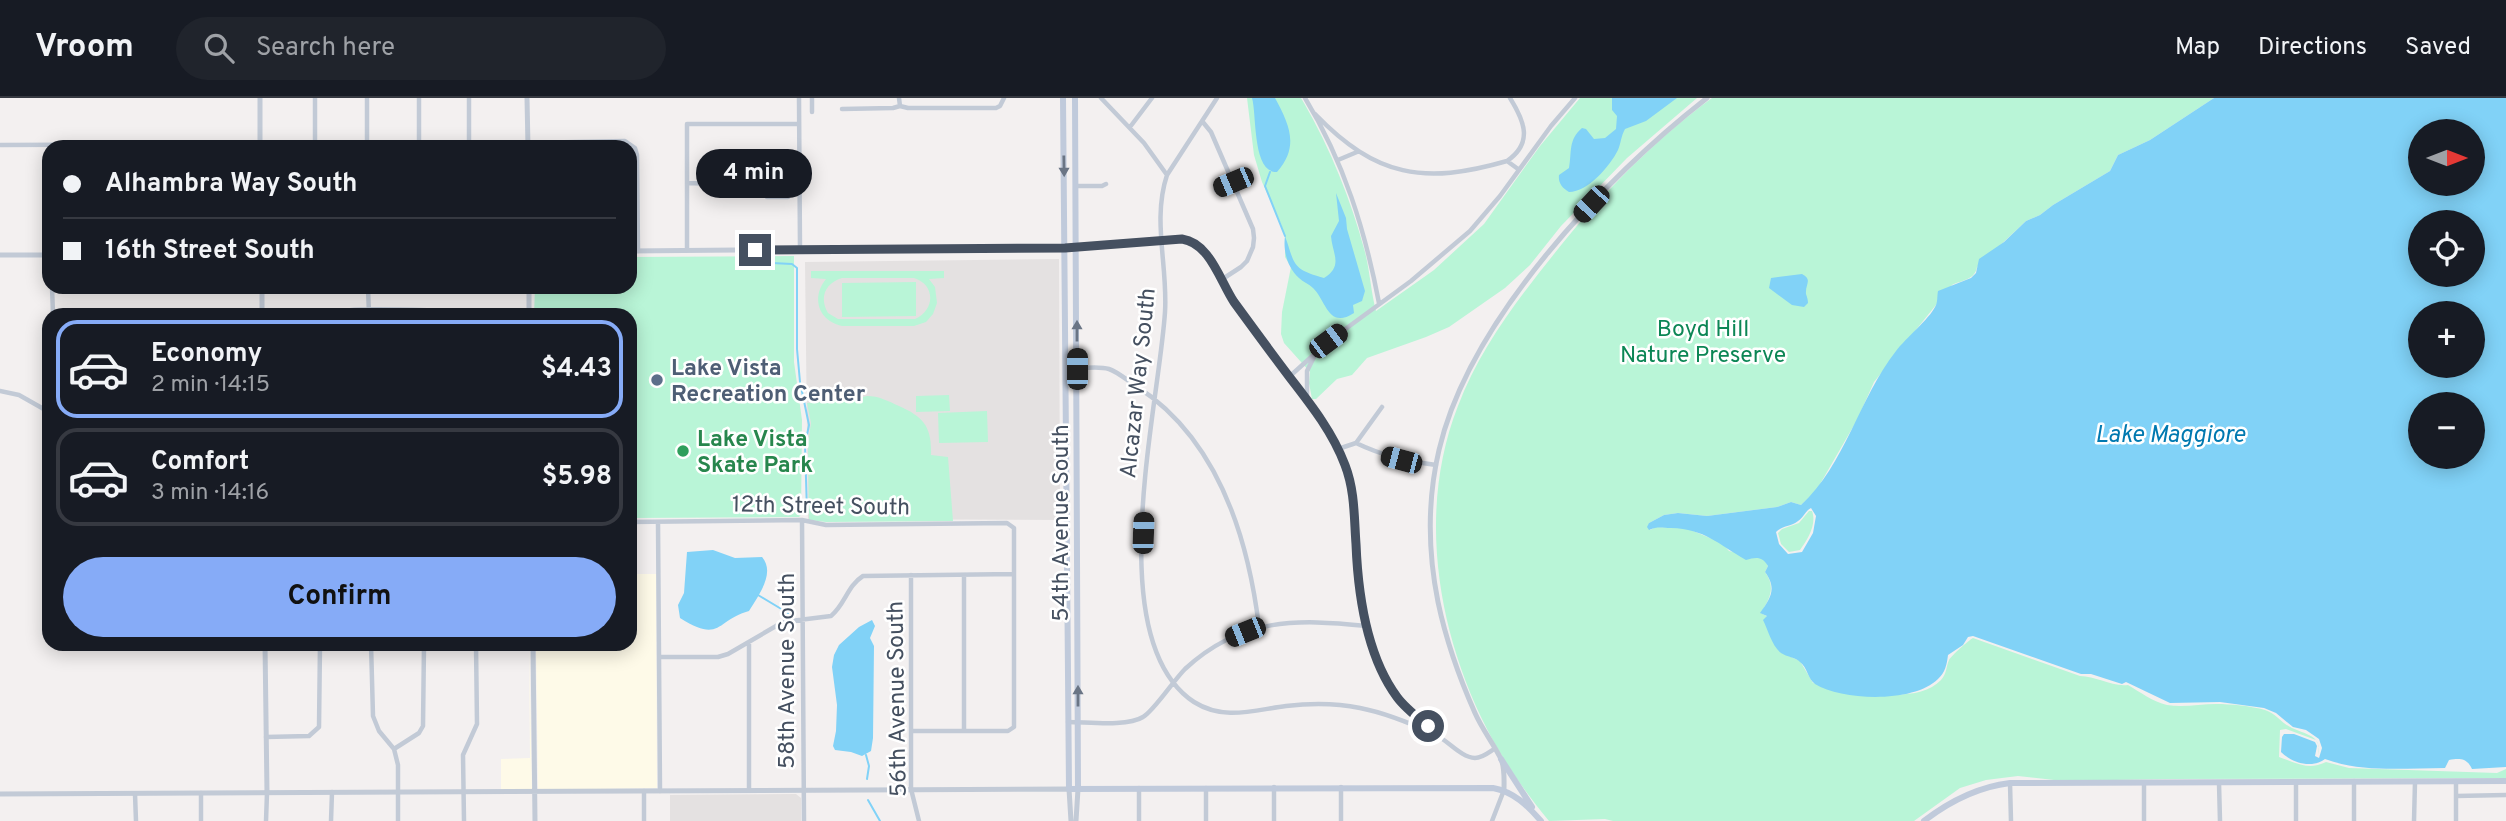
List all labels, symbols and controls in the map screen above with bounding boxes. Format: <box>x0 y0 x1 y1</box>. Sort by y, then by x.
search box <box>176 17 666 80</box>
text: Vroom <box>35 27 134 69</box>
icon: search <box>200 29 238 67</box>
text: Search here <box>256 32 395 65</box>
text: Map <box>2175 33 2220 63</box>
text: Directions <box>2258 33 2367 63</box>
text: Saved <box>2405 33 2471 63</box>
north arrow <box>2408 119 2485 196</box>
map controls <box>2408 119 2485 469</box>
callout: 4 min <box>697 149 813 198</box>
one-way arrow <box>1058 155 1070 177</box>
text: 4 min <box>724 159 784 188</box>
car <box>1210 164 1257 200</box>
text: Alhambra Way South <box>105 168 358 201</box>
car <box>1569 181 1614 227</box>
button: locate <box>2408 210 2485 287</box>
route end <box>739 234 771 266</box>
text: 16th Street South <box>105 235 315 268</box>
street label: Alcazar Way South <box>1115 286 1164 480</box>
button: + <box>2408 301 2485 378</box>
park label: Boyd Hill Nature Preserve <box>1620 316 1786 371</box>
one-way arrow <box>1071 319 1083 341</box>
car <box>1305 320 1352 362</box>
icon: car <box>67 338 130 401</box>
text: Economy <box>151 338 262 371</box>
car <box>1067 348 1088 390</box>
text: $4.43 <box>541 353 612 386</box>
place label: Lake Vista Recreation Center <box>671 355 866 410</box>
text: 2 min · 14:15 <box>151 371 270 400</box>
marker: Lake Vista Recreation Center <box>649 372 665 388</box>
button: − <box>2408 392 2485 469</box>
water label: Lake Maggiore <box>2095 421 2246 451</box>
street label: 54th Avenue South <box>1048 424 1077 622</box>
place label: Lake Vista Skate Park <box>697 426 813 481</box>
marker: Lake Vista Skate Park <box>675 443 691 459</box>
car <box>1378 444 1425 476</box>
icon: car <box>67 446 130 509</box>
text: Comfort <box>151 446 249 479</box>
text: $5.98 <box>542 461 612 494</box>
text: 3 min · 14:16 <box>151 479 269 508</box>
street label: 12th Street South <box>732 491 910 524</box>
car <box>1132 512 1155 554</box>
button: Confirm <box>63 557 616 637</box>
street label: 58th Avenue South <box>774 573 803 769</box>
street label: 56th Avenue South <box>882 601 915 797</box>
car <box>1222 614 1269 650</box>
one-way arrow <box>1072 685 1084 707</box>
route start <box>1412 710 1444 742</box>

